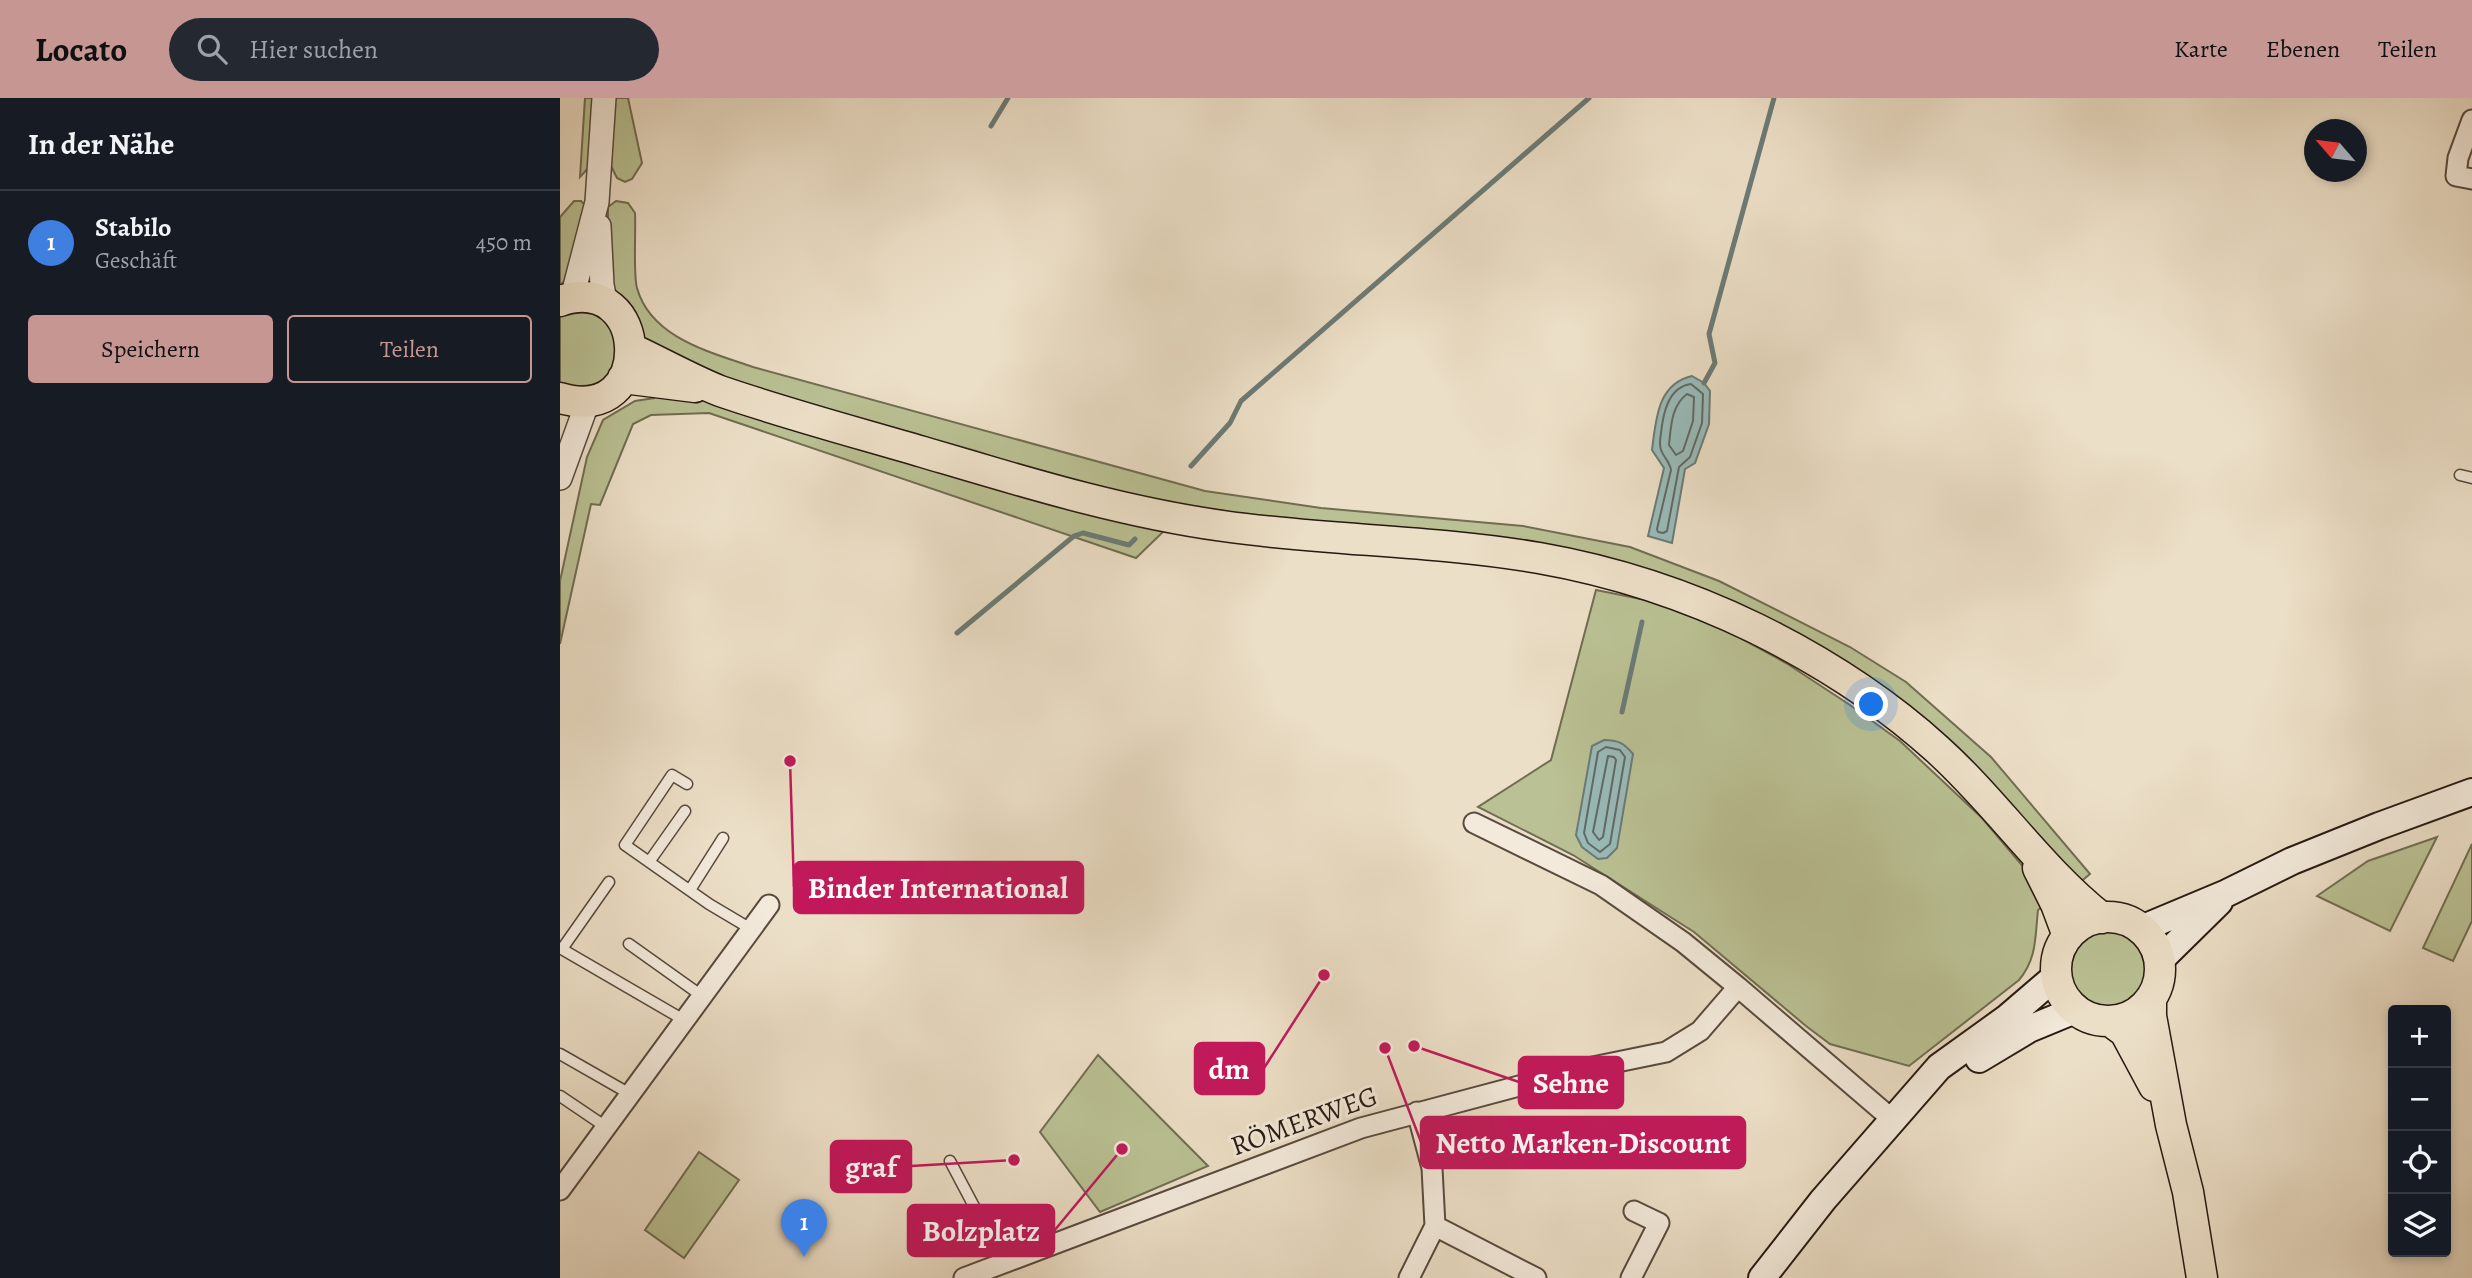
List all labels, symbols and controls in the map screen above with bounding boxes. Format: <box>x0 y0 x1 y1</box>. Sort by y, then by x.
search box <box>169 18 659 81</box>
text: Locato <box>35 27 127 72</box>
icon: search <box>193 30 231 68</box>
text: Hier suchen <box>249 32 378 67</box>
text: Karte <box>2174 33 2228 65</box>
text: Ebenen <box>2266 33 2340 65</box>
text: Teilen <box>2378 33 2437 65</box>
north arrow <box>2304 119 2367 182</box>
text: In der Nähe <box>28 124 174 164</box>
text: Stabilo <box>95 210 171 245</box>
text: 1 <box>47 227 55 258</box>
text: 450 m <box>476 227 532 258</box>
text: Geschäft <box>95 245 177 276</box>
button: Speichern <box>28 315 273 383</box>
button: Teilen <box>287 315 532 383</box>
your location <box>1854 687 1888 721</box>
callout: Binder International <box>794 862 1083 913</box>
text: Binder International <box>808 868 1068 908</box>
map controls <box>2388 1005 2451 1257</box>
button: + <box>2388 1005 2451 1068</box>
callout: dm <box>1195 1043 1264 1094</box>
text: dm <box>1208 1049 1250 1089</box>
callout: Sehne <box>1519 1057 1623 1108</box>
text: Sehne <box>1533 1063 1609 1103</box>
button: − <box>2388 1068 2451 1131</box>
street label: RÖMERWEG <box>1225 1077 1383 1165</box>
callout: Netto Marken-Discount <box>1421 1117 1745 1168</box>
text: Netto Marken-Discount <box>1435 1123 1731 1163</box>
button: locate <box>2388 1131 2451 1194</box>
callout: graf <box>831 1141 911 1192</box>
text: graf <box>845 1147 901 1187</box>
button: layers <box>2388 1194 2451 1257</box>
pin: 1 <box>781 1199 827 1257</box>
callout: Bolzplatz <box>908 1205 1054 1256</box>
text: Bolzplatz <box>922 1211 1040 1251</box>

